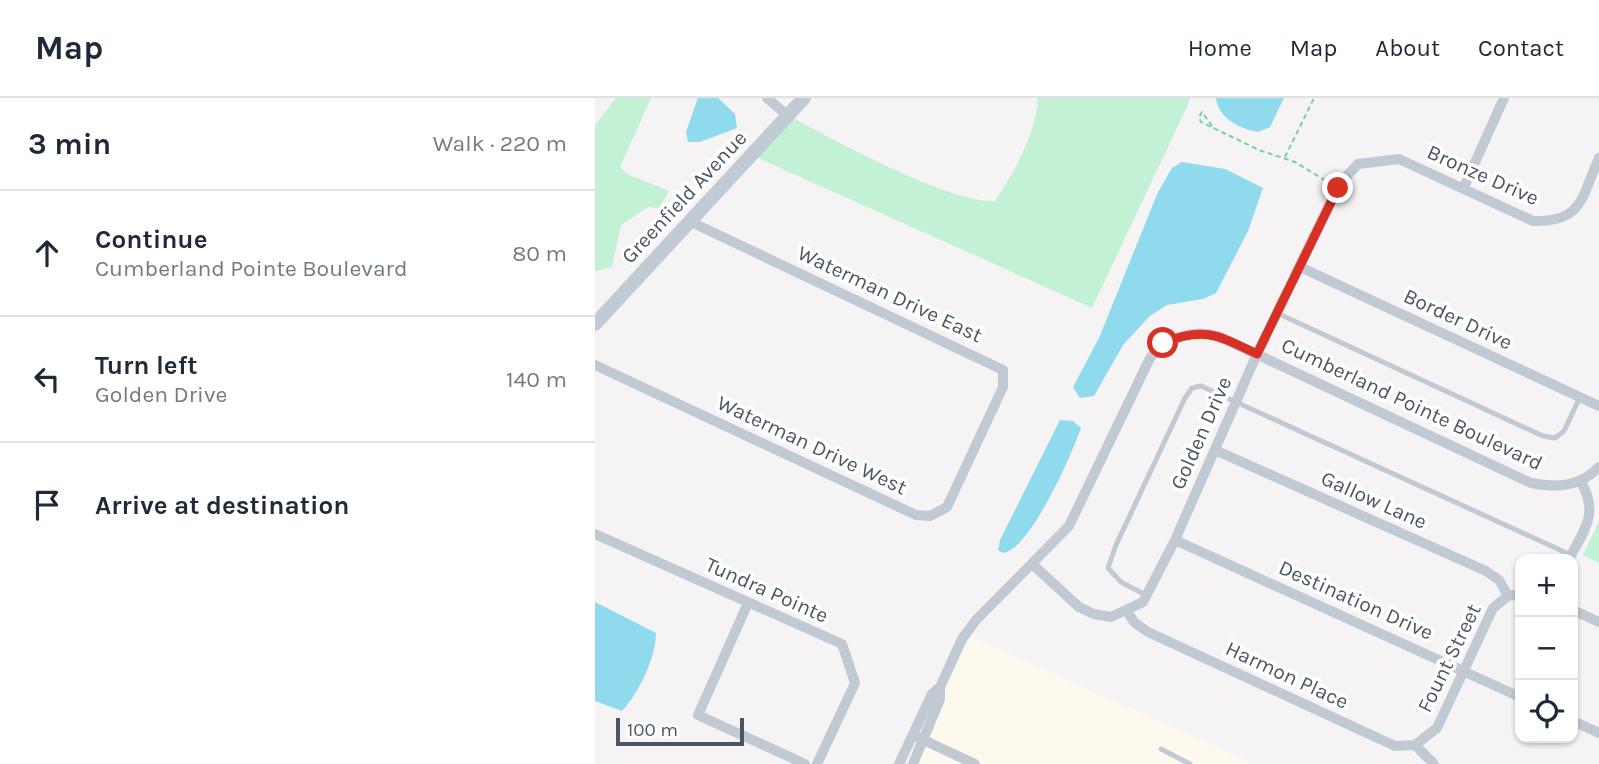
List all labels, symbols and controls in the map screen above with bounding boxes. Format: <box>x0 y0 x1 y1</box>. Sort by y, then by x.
text: Map <box>35 29 103 67</box>
text: Home <box>1188 34 1252 62</box>
text: Map <box>1290 34 1337 62</box>
text: About <box>1375 34 1440 62</box>
text: Contact <box>1478 34 1564 62</box>
text: 3 min <box>28 126 111 162</box>
street label: Greenfield Avenue <box>617 126 751 268</box>
text: Walk · 220 m <box>433 130 567 157</box>
street label: Bronze Drive <box>1423 140 1543 210</box>
route end <box>1322 172 1353 203</box>
text: Continue <box>95 224 207 255</box>
icon: ahead <box>28 234 66 272</box>
text: 80 m <box>512 240 567 267</box>
street label: Waterman Drive East <box>794 241 986 347</box>
text: Cumberland Pointe Boulevard <box>95 255 408 282</box>
street label: Border Drive <box>1400 283 1516 355</box>
route start <box>1147 327 1178 358</box>
street label: Cumberland Pointe Boulevard <box>1278 333 1546 475</box>
text: Turn left <box>95 350 197 381</box>
icon: left <box>28 360 66 398</box>
text: 140 m <box>506 366 567 393</box>
street label: Golden Drive <box>1165 373 1237 493</box>
text: Golden Drive <box>95 381 227 408</box>
street label: Waterman Drive West <box>713 390 911 500</box>
street label: Gallow Lane <box>1317 466 1431 534</box>
icon: arrive <box>28 486 66 524</box>
text: Arrive at destination <box>95 490 349 521</box>
street label: Tundra Pointe <box>702 552 832 628</box>
map controls <box>1515 554 1578 743</box>
button: + <box>1515 554 1578 617</box>
street label: Destination Drive <box>1275 555 1437 645</box>
street label: Fount Street <box>1412 600 1486 716</box>
button: − <box>1515 617 1578 680</box>
street label: Harmon Place <box>1222 636 1352 714</box>
button: locate <box>1515 680 1578 743</box>
scale bar <box>616 715 744 747</box>
text: 100 m <box>627 719 678 741</box>

